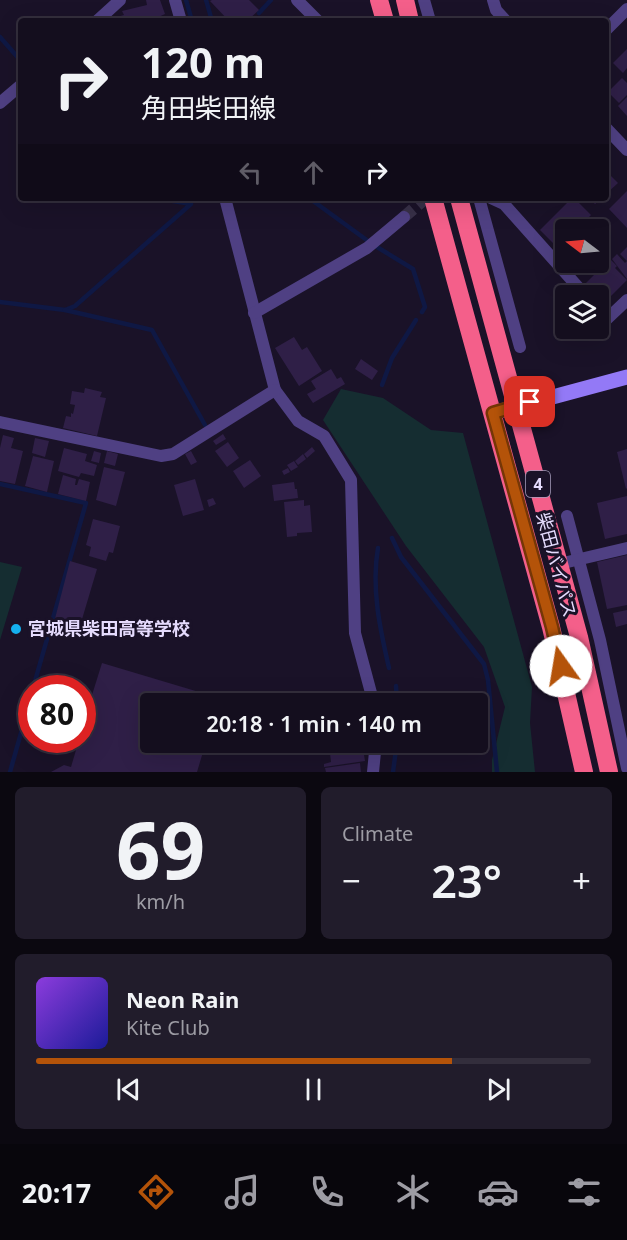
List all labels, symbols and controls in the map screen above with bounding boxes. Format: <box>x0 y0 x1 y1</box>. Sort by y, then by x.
text: 120 m <box>141 33 265 90</box>
icon: right <box>42 42 120 120</box>
text: 角田柴田線 <box>141 89 276 126</box>
icon: left <box>234 156 267 189</box>
icon: ahead <box>297 156 330 189</box>
icon: right <box>360 156 393 189</box>
north arrow <box>555 219 609 273</box>
map controls <box>555 219 609 339</box>
button: layers <box>555 285 609 339</box>
pin <box>504 376 555 427</box>
icon: arrive <box>513 385 546 418</box>
road number: 4 <box>526 471 550 497</box>
street label: 柴田バイパス <box>531 510 582 620</box>
place label: 宮城県柴田高等学校 <box>28 616 190 640</box>
marker: 宮城県柴田高等学校 <box>9 622 23 636</box>
position arrow <box>529 634 593 698</box>
speed limit sign: 80 <box>18 675 96 753</box>
text: 20:18 · 1 min · 140 m <box>206 708 422 738</box>
text: 69 <box>116 796 205 902</box>
text: Climate <box>342 820 413 847</box>
text: 23° <box>431 850 502 911</box>
text: − <box>342 858 361 903</box>
text: + <box>572 858 591 903</box>
text: km/h <box>136 888 185 915</box>
text: Neon Rain <box>126 984 239 1014</box>
text: Kite Club <box>126 1014 210 1041</box>
icon: previous <box>112 1073 145 1106</box>
icon: pause <box>297 1073 330 1106</box>
icon: next <box>482 1073 515 1106</box>
icon: directions <box>135 1171 177 1213</box>
icon: music <box>221 1171 263 1213</box>
icon: phone <box>306 1171 348 1213</box>
icon: climate <box>392 1171 434 1213</box>
icon: car <box>477 1171 519 1213</box>
icon: filters <box>563 1171 605 1213</box>
text: 20:17 <box>22 1174 91 1211</box>

